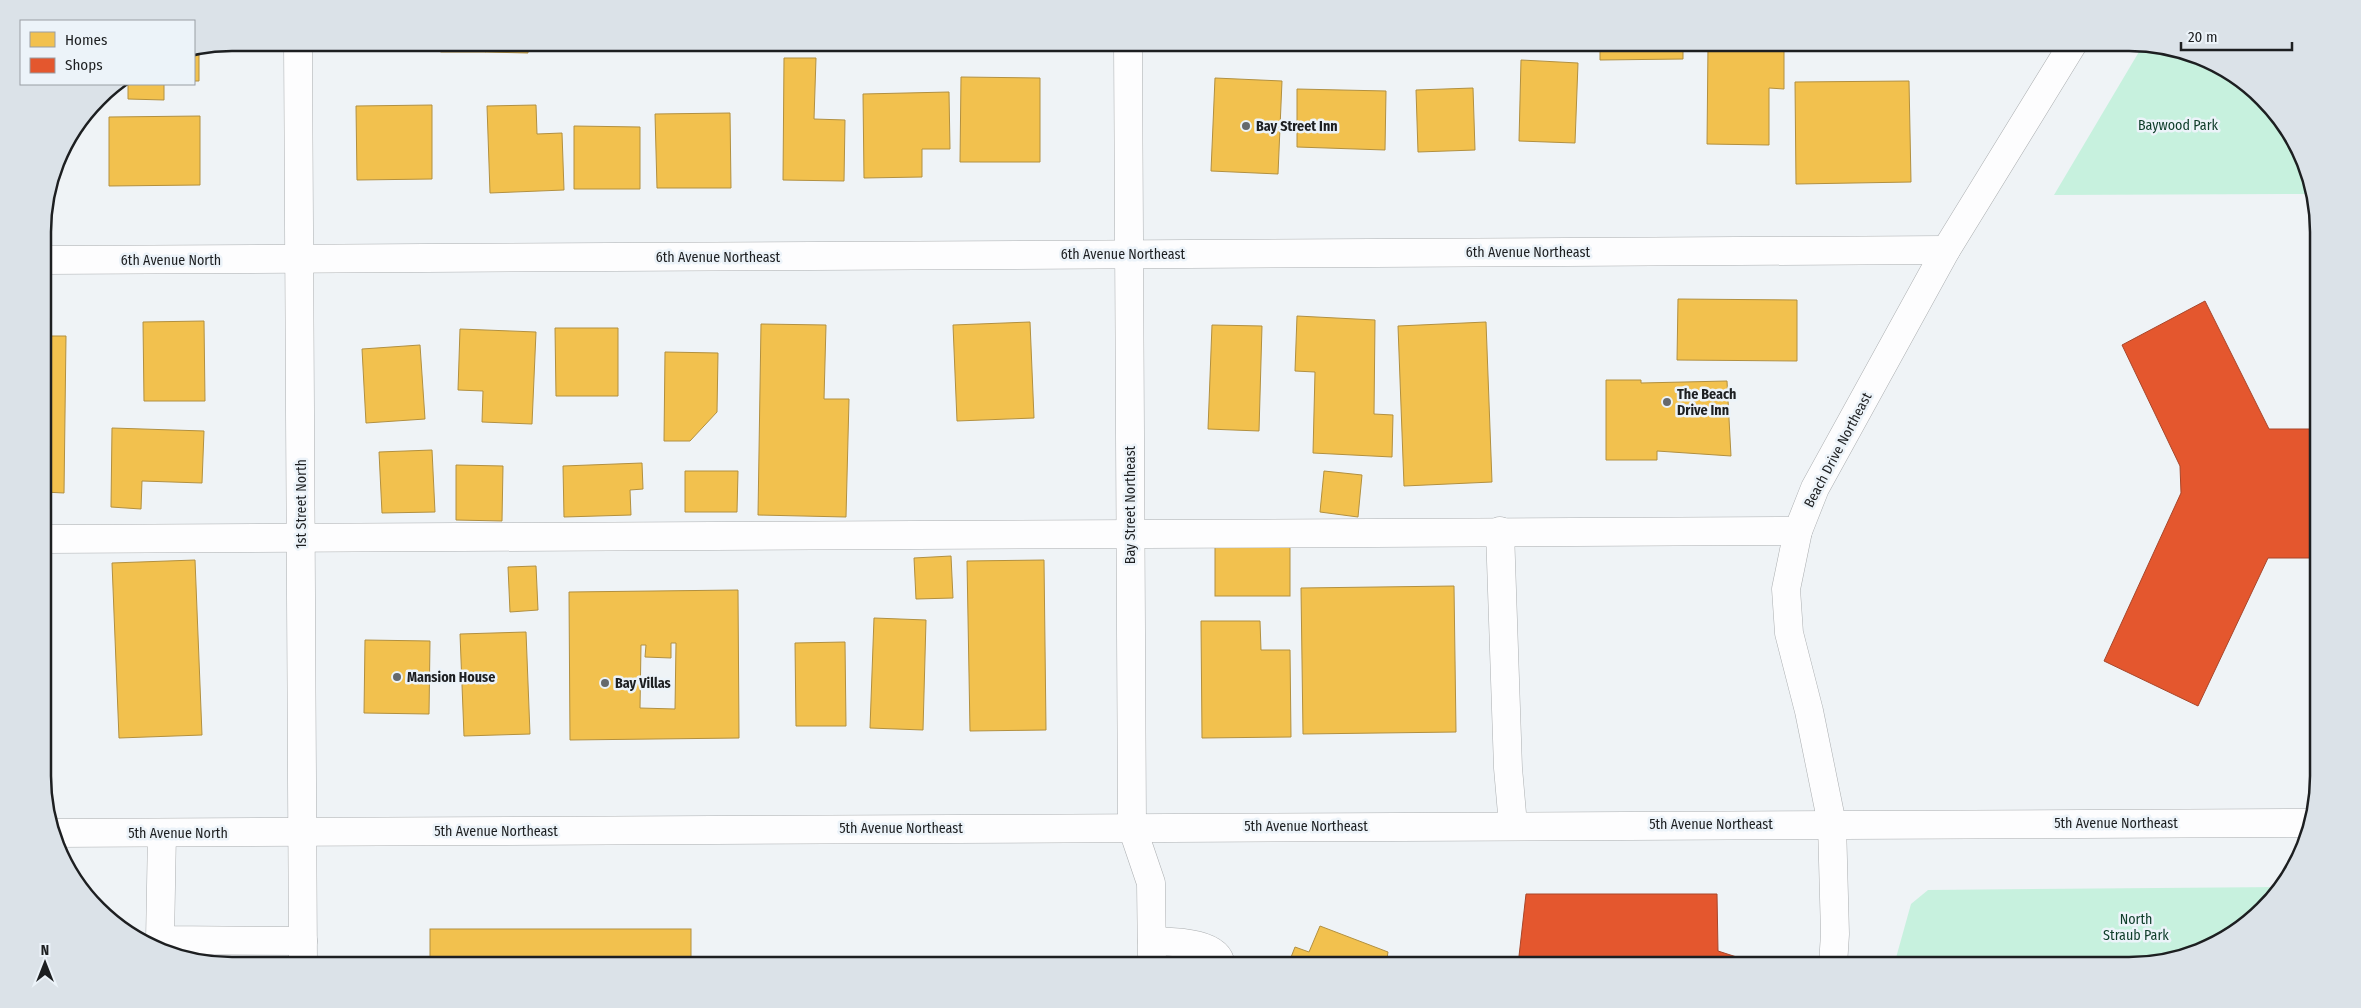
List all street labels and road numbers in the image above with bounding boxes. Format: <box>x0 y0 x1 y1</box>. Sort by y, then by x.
street label: 6th Avenue Northeast <box>1466 244 1591 261</box>
street label: 6th Avenue Northeast <box>1061 246 1186 263</box>
street label: 6th Avenue Northeast <box>656 249 781 266</box>
street label: 6th Avenue North <box>121 252 221 269</box>
street label: Beach Drive Northeast <box>1801 389 1876 510</box>
street label: Bay Street Northeast <box>1122 445 1139 564</box>
street label: 1st Street North <box>293 459 310 549</box>
street label: 5th Avenue Northeast <box>2054 815 2178 832</box>
street label: 5th Avenue Northeast <box>1649 816 1773 833</box>
street label: 5th Avenue Northeast <box>1244 818 1368 835</box>
street label: 5th Avenue Northeast <box>839 820 963 837</box>
street label: 5th Avenue Northeast <box>434 823 558 840</box>
street label: 5th Avenue North <box>128 825 228 842</box>

